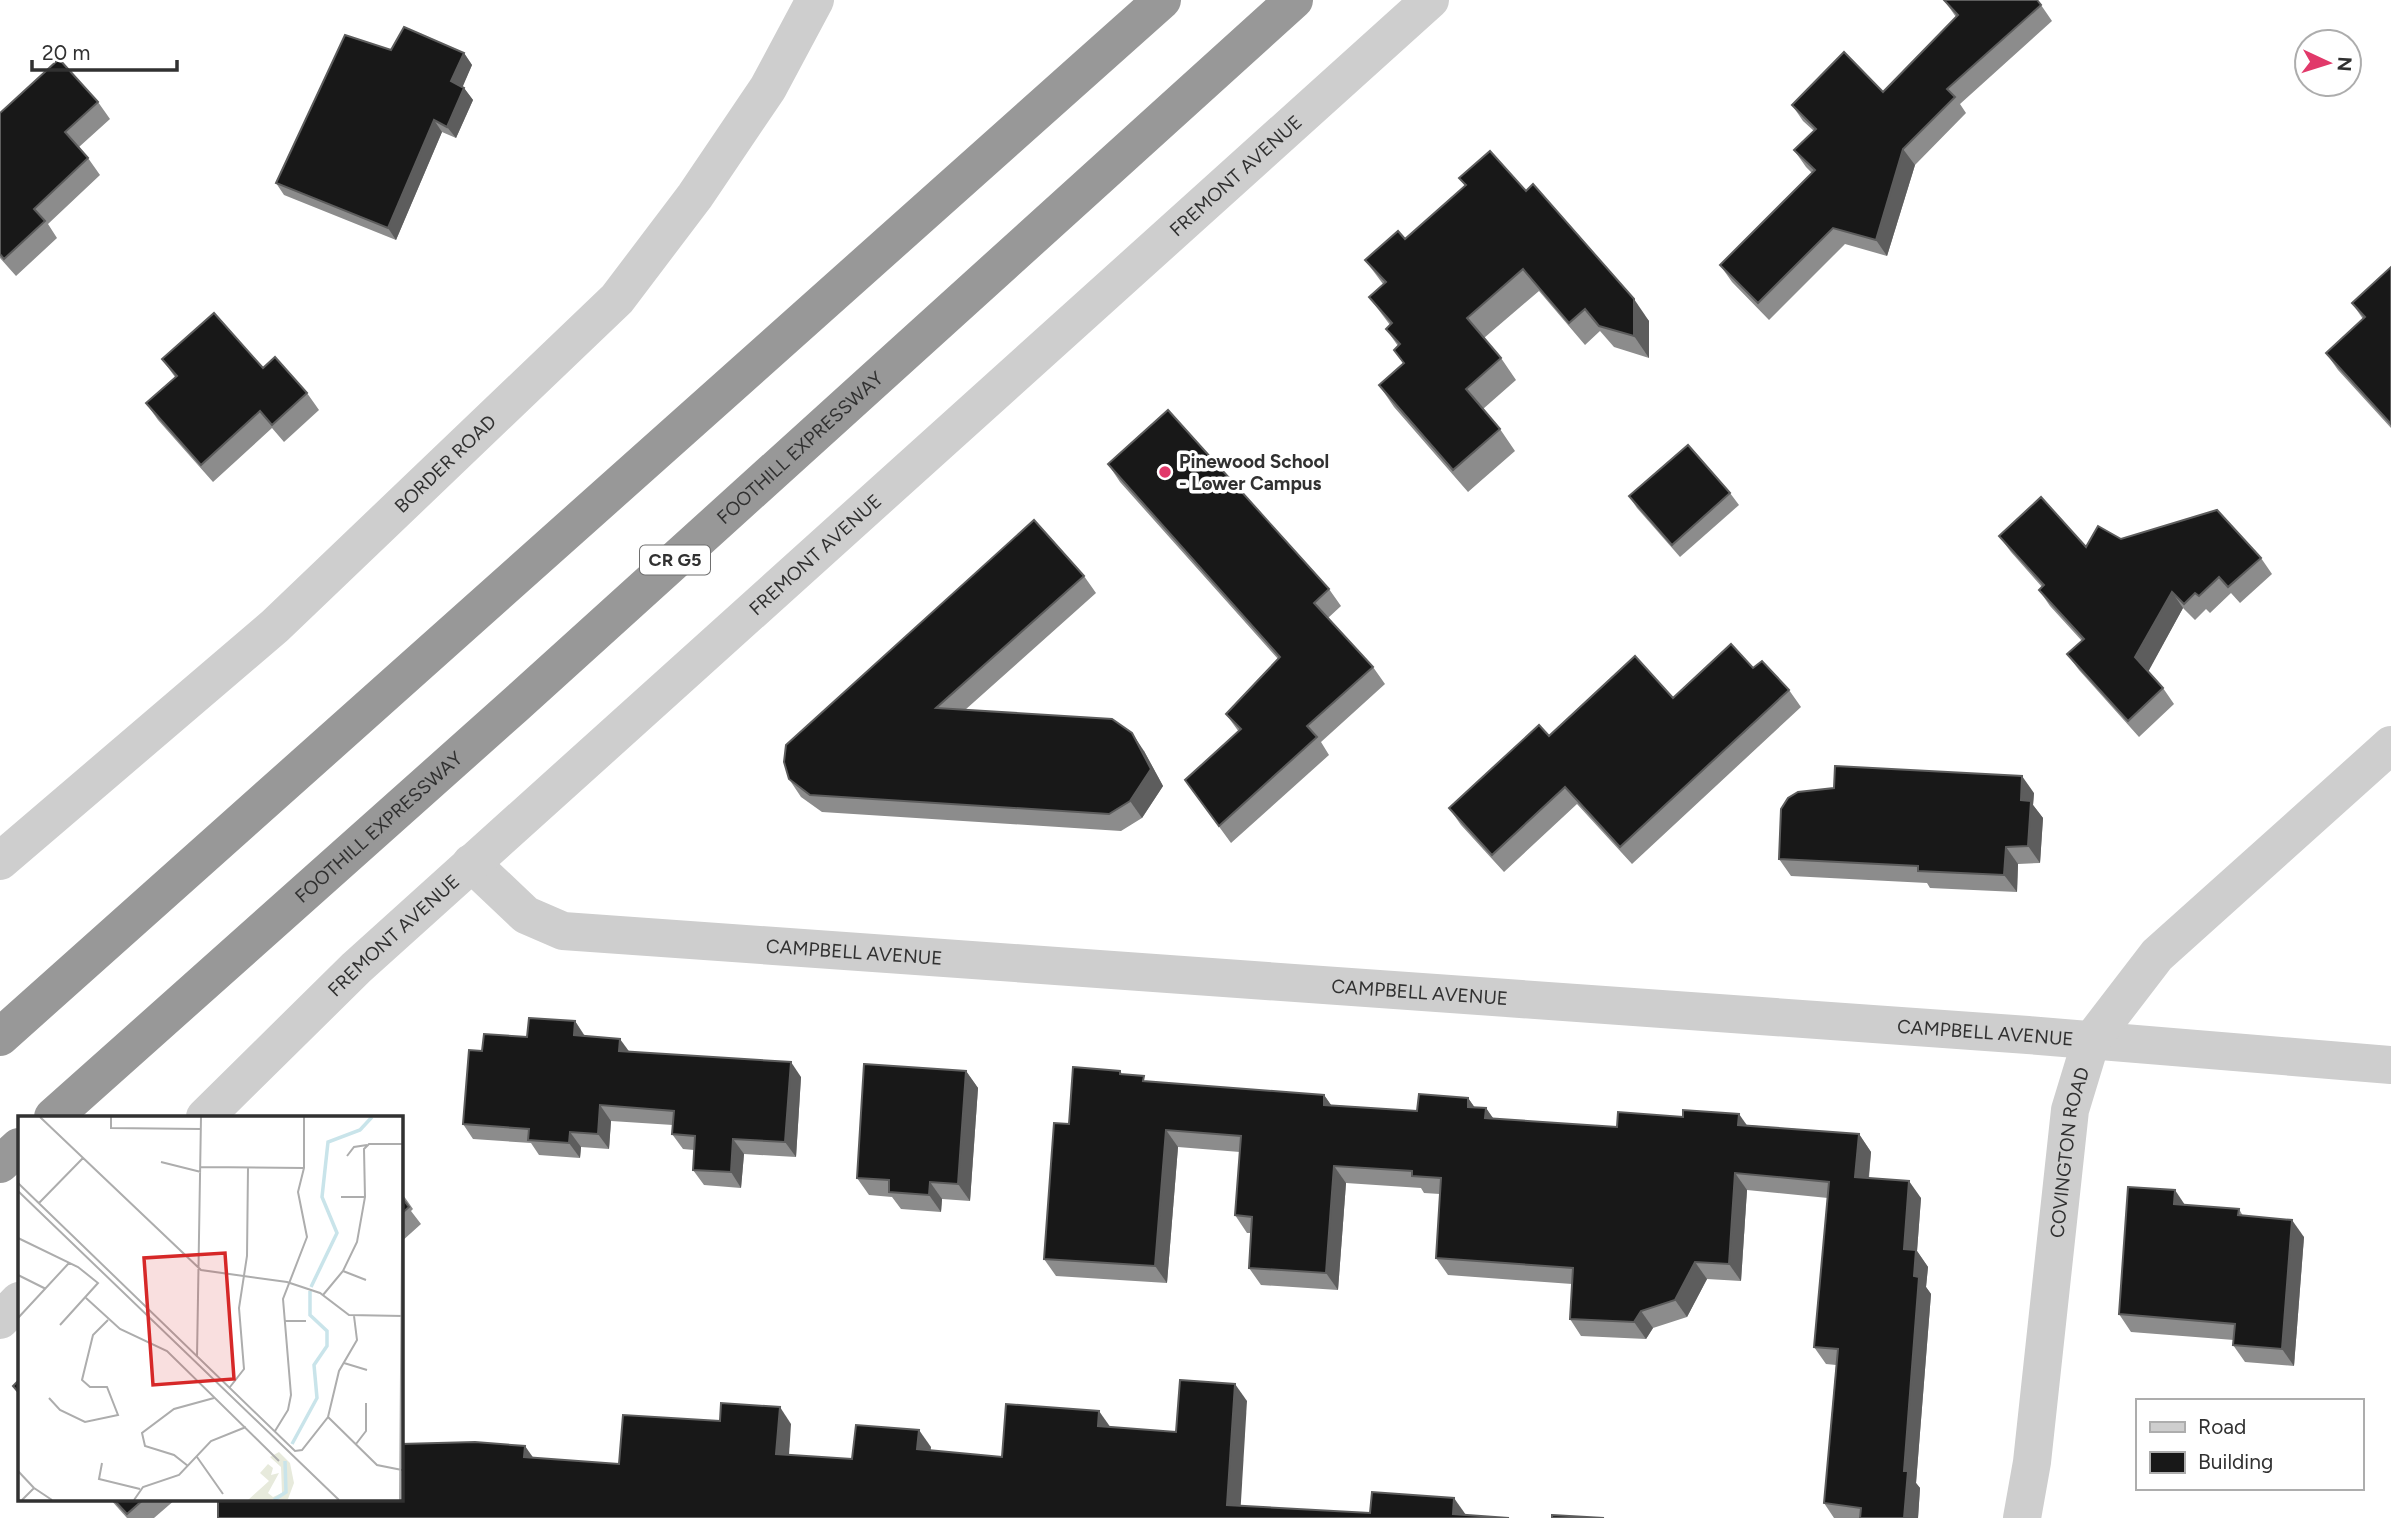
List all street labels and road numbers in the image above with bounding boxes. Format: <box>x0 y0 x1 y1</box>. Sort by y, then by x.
street label: FREMONT AVENUE <box>1165 110 1307 241</box>
street label: FOOTHILL EXPRESSWAY <box>712 366 888 529</box>
street label: BORDER ROAD <box>390 410 501 518</box>
street label: FREMONT AVENUE <box>744 489 886 620</box>
road number: CR G5 <box>640 546 710 574</box>
street label: FOOTHILL EXPRESSWAY <box>290 746 468 908</box>
street label: FREMONT AVENUE <box>323 870 464 1001</box>
street label: CAMPBELL AVENUE <box>765 934 943 970</box>
street label: CAMPBELL AVENUE <box>1331 975 1509 1010</box>
street label: CAMPBELL AVENUE <box>1896 1015 2075 1051</box>
street label: COVINGTON ROAD <box>2045 1064 2094 1239</box>

